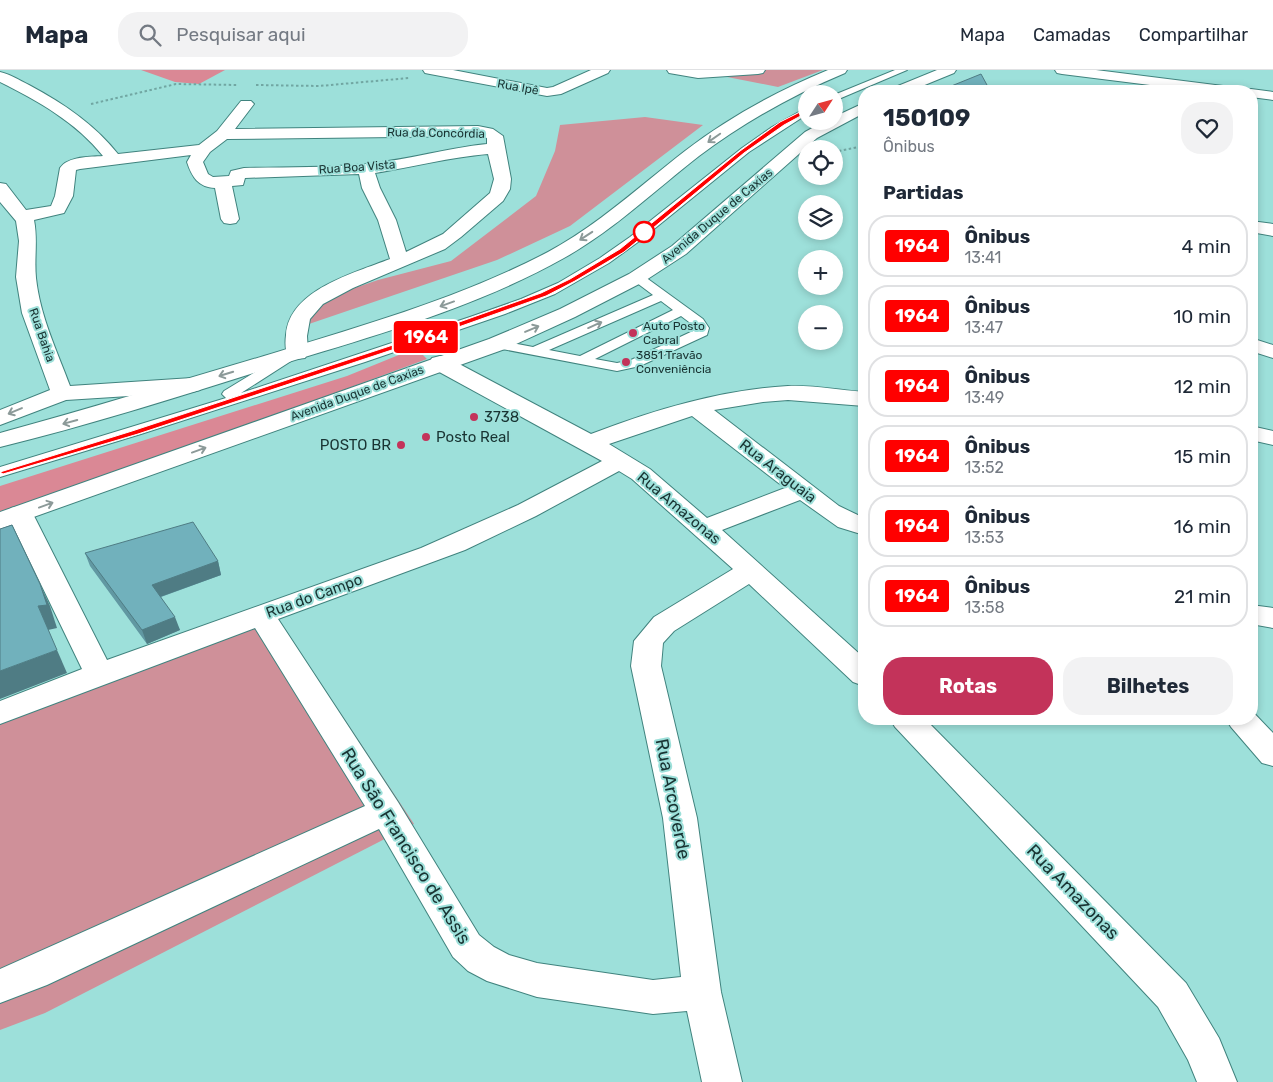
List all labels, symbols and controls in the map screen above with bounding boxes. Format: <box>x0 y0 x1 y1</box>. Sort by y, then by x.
search box <box>118 12 468 57</box>
text: Mapa <box>25 21 88 49</box>
icon: search <box>136 21 164 49</box>
text: Pesquisar aqui <box>176 23 306 46</box>
text: Mapa <box>960 24 1005 46</box>
text: Camadas <box>1033 24 1111 46</box>
text: Compartilhar <box>1139 24 1248 46</box>
street label: Rua Ipê <box>496 76 540 98</box>
north arrow <box>798 85 842 130</box>
map controls <box>798 85 843 350</box>
button: heart <box>1181 102 1233 154</box>
text: 150109 <box>883 104 970 132</box>
street label: Rua da Concórdia <box>387 125 485 141</box>
one-way arrow <box>708 133 722 143</box>
text: Ônibus <box>883 137 935 156</box>
button: locate <box>798 140 843 185</box>
street label: Rua Boa Vista <box>318 157 396 177</box>
street label: Avenida Duque de Caxias <box>659 165 775 267</box>
text: Partidas <box>883 181 963 204</box>
button: layers <box>798 195 843 240</box>
unlabelled marker <box>633 221 655 243</box>
text: Ônibus <box>964 225 1030 248</box>
one-way arrow <box>579 232 593 242</box>
text: 1964 <box>895 235 939 257</box>
text: 4 min <box>1182 235 1231 258</box>
text: 13:41 <box>964 248 1001 267</box>
button: + <box>798 250 843 295</box>
text: Ônibus <box>964 295 1030 318</box>
one-way arrow <box>440 300 455 309</box>
button: − <box>798 305 843 350</box>
text: 1964 <box>895 305 939 327</box>
text: 10 min <box>1173 305 1231 328</box>
street label: Rua Bahia <box>26 306 58 364</box>
text: 13:47 <box>964 318 1003 337</box>
one-way arrow <box>588 319 603 328</box>
place label: Auto Posto Cabral <box>643 319 705 347</box>
line badge: 1964 <box>391 321 461 353</box>
one-way arrow <box>525 323 540 332</box>
text: 1964 <box>404 326 448 348</box>
marker: Auto Posto Cabral <box>627 327 639 339</box>
place label: 3851 Travão Conveniência <box>636 348 711 376</box>
marker: 3851 Travão Conveniência <box>620 356 632 368</box>
street label: Avenida Duque de Caxias <box>288 362 426 424</box>
text: Ônibus <box>964 365 1030 388</box>
one-way arrow <box>218 370 234 380</box>
text: 1964 <box>895 375 939 397</box>
text: 12 min <box>1174 375 1231 398</box>
text: 13:49 <box>964 388 1004 407</box>
one-way arrow <box>8 407 23 417</box>
place label: 3738 <box>484 408 519 426</box>
marker: 3738 <box>468 411 480 423</box>
one-way arrow <box>63 417 79 427</box>
place label: Posto Real <box>436 428 510 446</box>
marker: Posto Real <box>420 431 432 443</box>
street label: Rua Araguaia <box>736 435 820 507</box>
text: Ônibus <box>964 435 1030 458</box>
place label: POSTO BR <box>320 436 391 454</box>
marker: POSTO BR <box>395 439 407 451</box>
one-way arrow <box>191 445 206 454</box>
text: 1964 <box>895 445 939 467</box>
text: 15 min <box>1174 445 1231 468</box>
text: 13:52 <box>964 458 1004 477</box>
street label: Rua Amazonas <box>634 468 725 548</box>
one-way arrow <box>38 500 53 509</box>
text: Ônibus <box>964 505 1030 528</box>
text: 1964 <box>895 515 939 537</box>
text: 16 min <box>1174 515 1231 538</box>
text: 13:53 <box>964 528 1004 547</box>
street label: Rua do Campo <box>263 570 365 622</box>
text: Ônibus <box>964 575 1030 598</box>
text: 1964 <box>895 585 939 607</box>
text: 21 min <box>1174 585 1231 608</box>
text: 13:58 <box>964 598 1005 617</box>
button: Rotas <box>883 657 1053 715</box>
button: Bilhetes <box>1063 657 1233 715</box>
street label: Rua Arcoverde <box>651 737 695 861</box>
street label: Rua São Francisco de Assis <box>336 744 476 948</box>
street label: Rua Amazonas <box>1022 840 1124 944</box>

